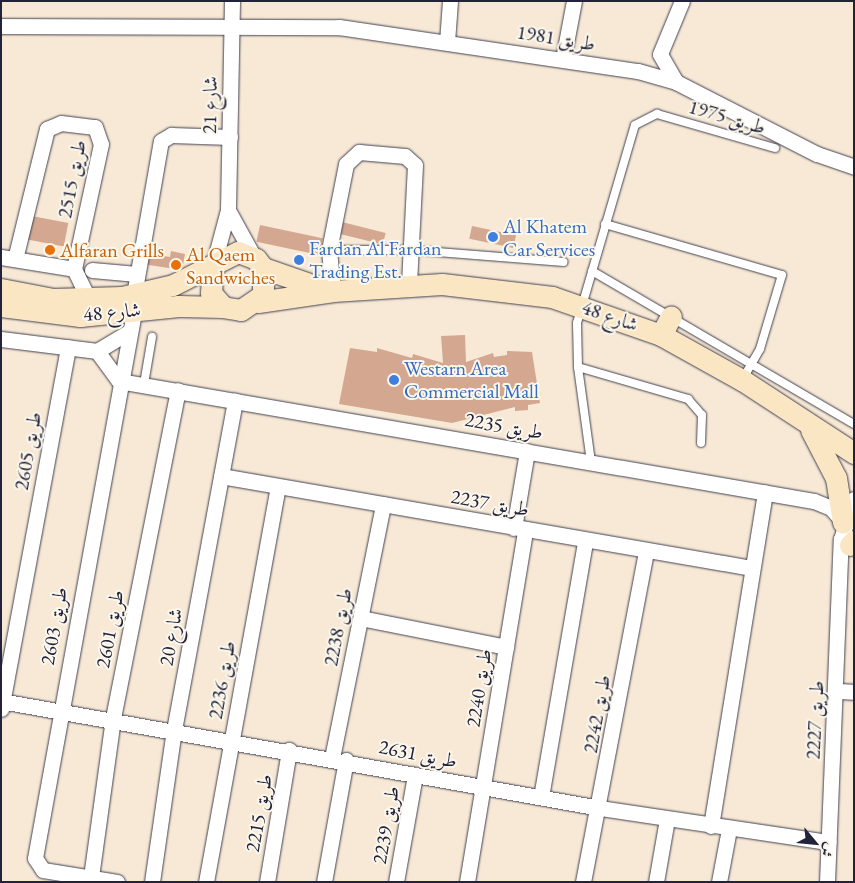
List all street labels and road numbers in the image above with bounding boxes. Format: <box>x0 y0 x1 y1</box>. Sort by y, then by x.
street label: طريق 1981 <box>515 20 597 56</box>
street label: شارع 21 <box>197 76 223 134</box>
street label: طريق 1975 <box>686 95 768 139</box>
street label: طريق 2515 <box>53 138 91 220</box>
street label: شارع 48 <box>579 295 641 337</box>
street label: شارع 48 <box>82 298 142 326</box>
street label: طريق 2235 <box>463 407 545 445</box>
street label: طريق 2605 <box>9 410 47 492</box>
street label: طريق 2237 <box>449 484 531 522</box>
street label: طريق 2603 <box>35 585 73 667</box>
street label: طريق 2238 <box>319 586 357 668</box>
street label: طريق 2601 <box>91 588 129 670</box>
street label: شارع 20 <box>154 606 188 668</box>
street label: طريق 2236 <box>203 639 241 721</box>
street label: طريق 2240 <box>461 647 497 729</box>
street label: طريق 2242 <box>578 673 616 755</box>
street label: طريق 2227 <box>801 680 829 760</box>
street label: طريق 2631 <box>377 735 459 773</box>
street label: طريق 2215 <box>240 772 278 854</box>
street label: طريق 2239 <box>367 784 405 866</box>

